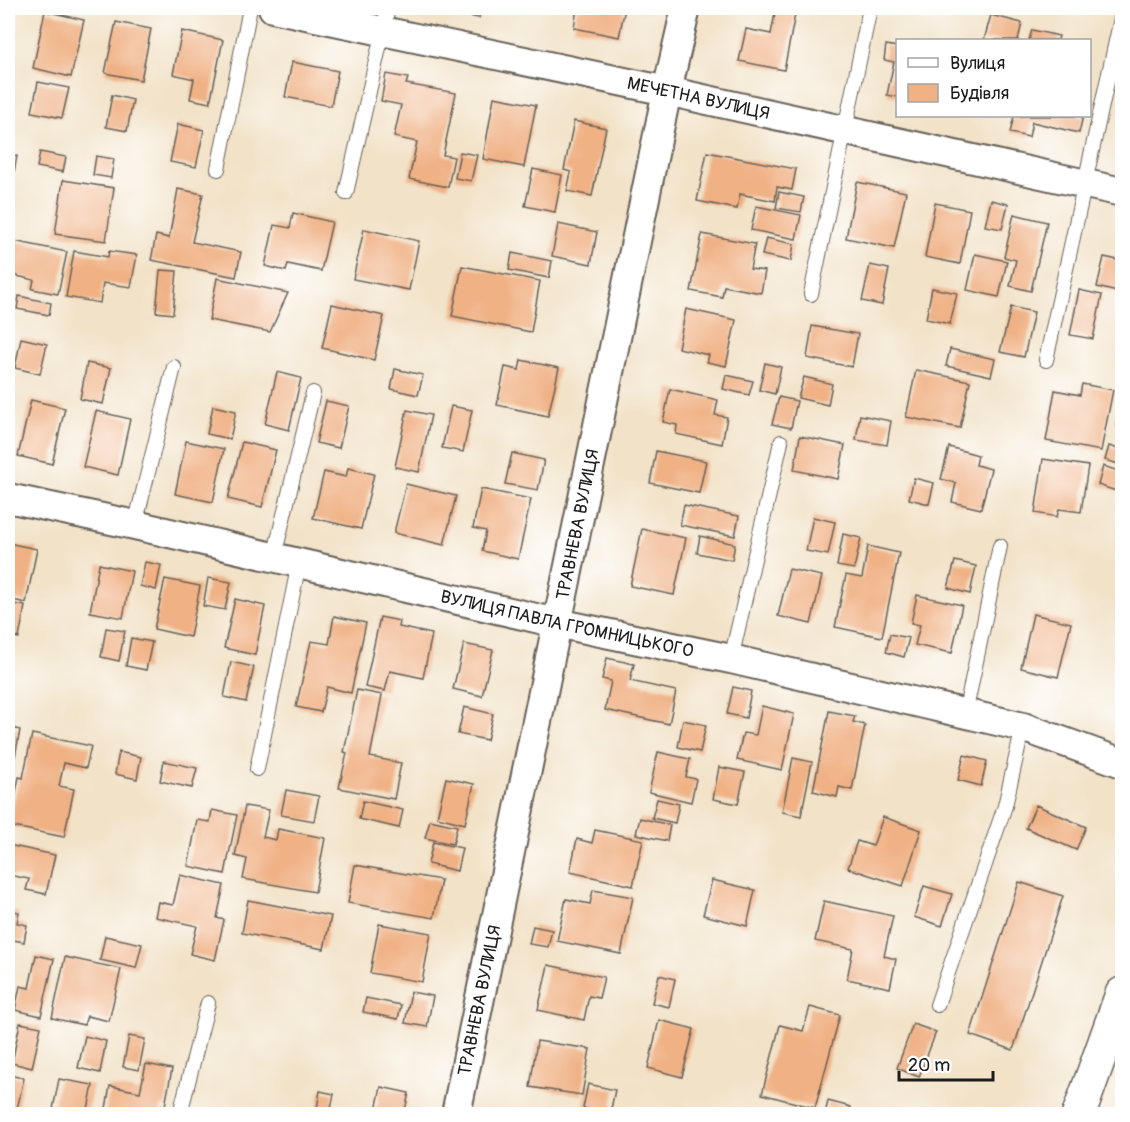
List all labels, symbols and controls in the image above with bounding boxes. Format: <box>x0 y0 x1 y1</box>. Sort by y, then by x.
legend <box>896 39 1091 117</box>
text: Вулиця <box>950 52 1005 75</box>
street label: МЕЧЕТНА ВУЛИЦЯ <box>625 71 772 125</box>
text: Будівля <box>950 82 1009 105</box>
street label: ТРАВНЕВА ВУЛИЦЯ <box>551 447 604 602</box>
street label: ВУЛИЦЯ ПАВЛА ГРОМНИЦЬКОГО <box>438 585 696 662</box>
street label: ТРАВНЕВА ВУЛИЦЯ <box>453 923 506 1078</box>
scale bar <box>899 1044 994 1082</box>
text: 20 m <box>908 1054 950 1077</box>

